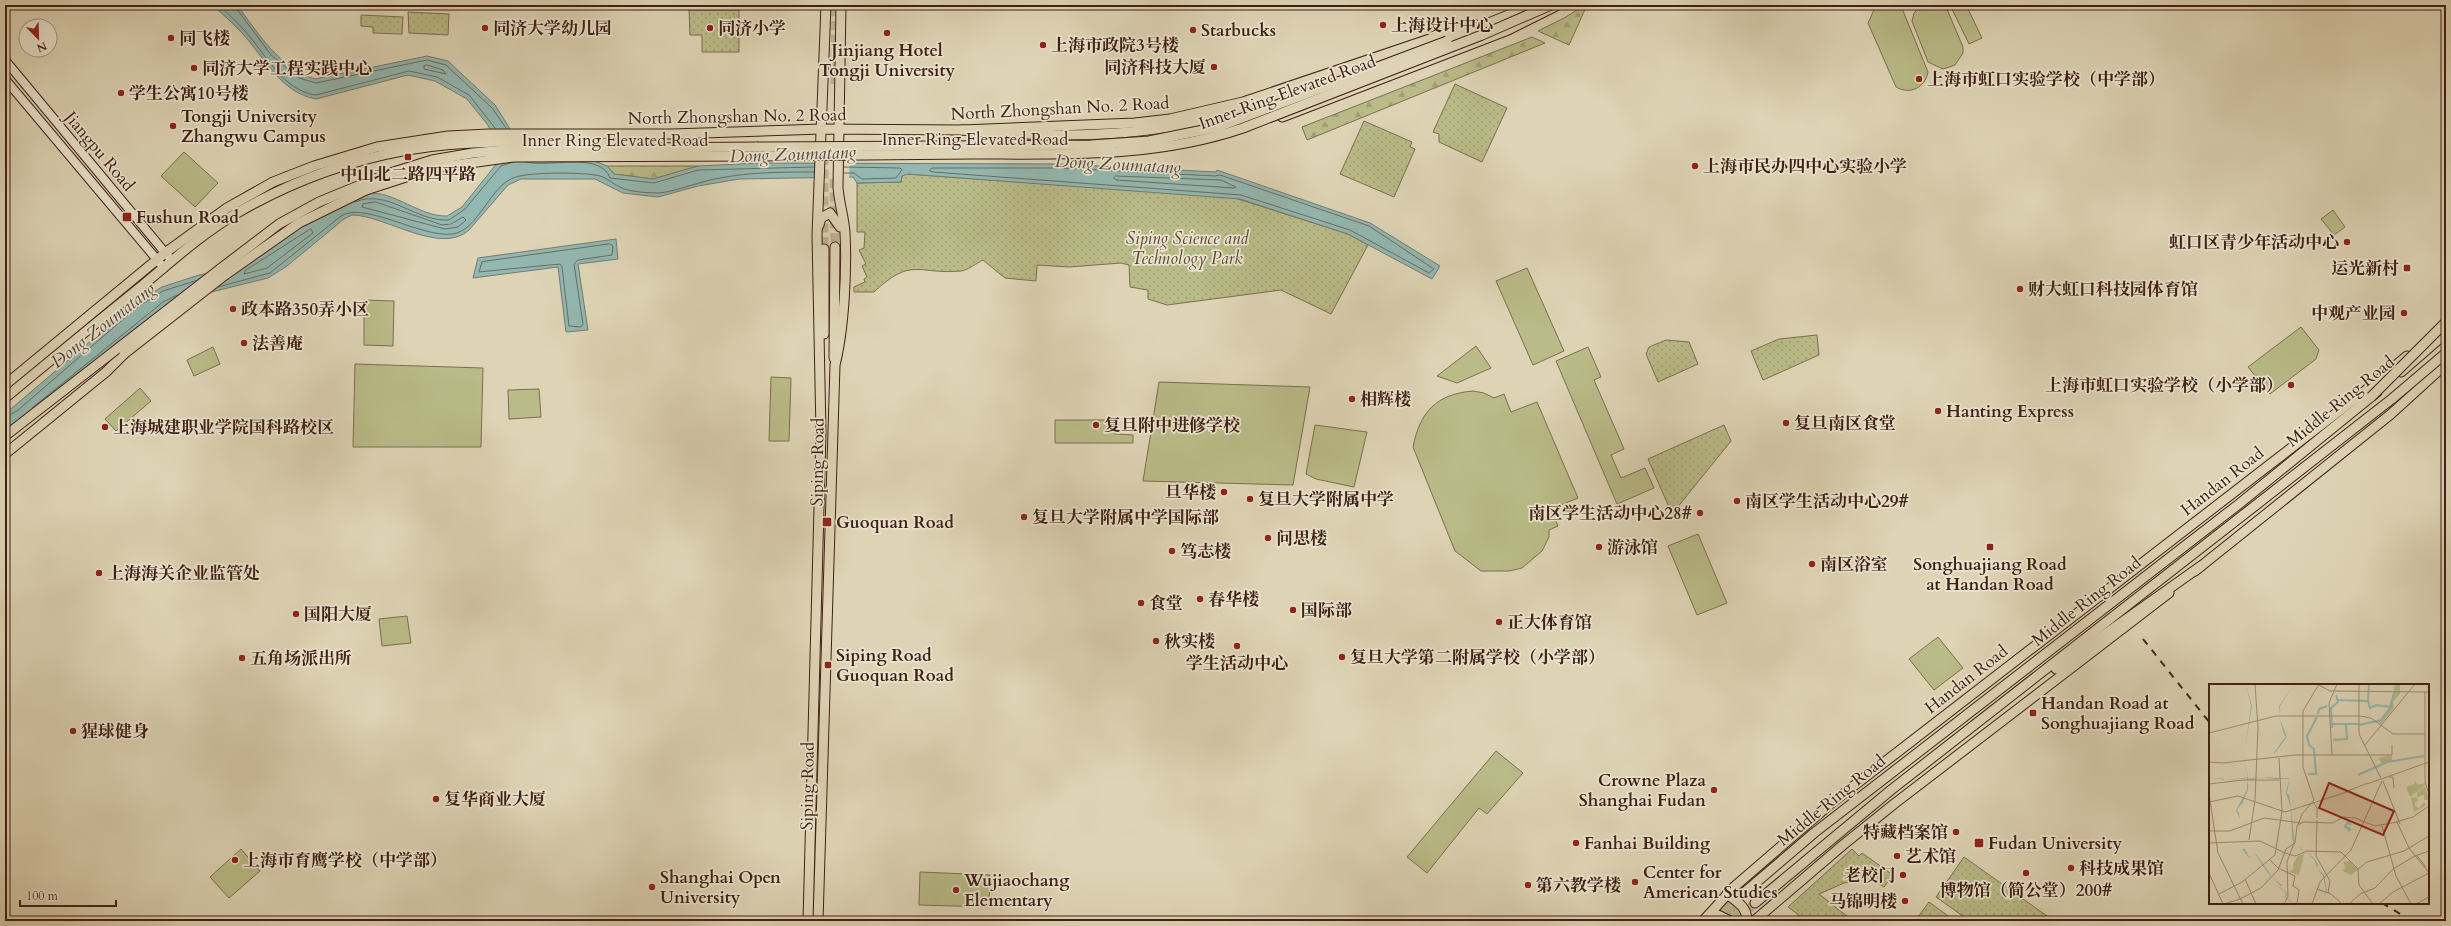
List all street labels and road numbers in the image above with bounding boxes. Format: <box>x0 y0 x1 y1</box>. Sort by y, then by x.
street label: Inner Ring Elevated Road <box>1196 50 1379 135</box>
street label: North Zhongshan No. 2 Road <box>950 91 1170 126</box>
street label: North Zhongshan No. 2 Road <box>627 103 847 130</box>
street label: Jiangpu Road <box>58 104 140 196</box>
street label: Inner Ring Elevated Road <box>882 128 1068 151</box>
street label: Inner Ring Elevated Road <box>522 129 708 152</box>
street label: Middle Ring Road <box>2281 351 2399 452</box>
street label: Siping Road <box>805 418 830 506</box>
street label: Handan Road <box>2176 442 2268 521</box>
street label: Middle Ring Road <box>2027 551 2146 651</box>
street label: Handan Road <box>1920 640 2012 719</box>
street label: Siping Road <box>795 742 820 830</box>
street label: Middle Ring Road <box>1772 750 1890 851</box>

